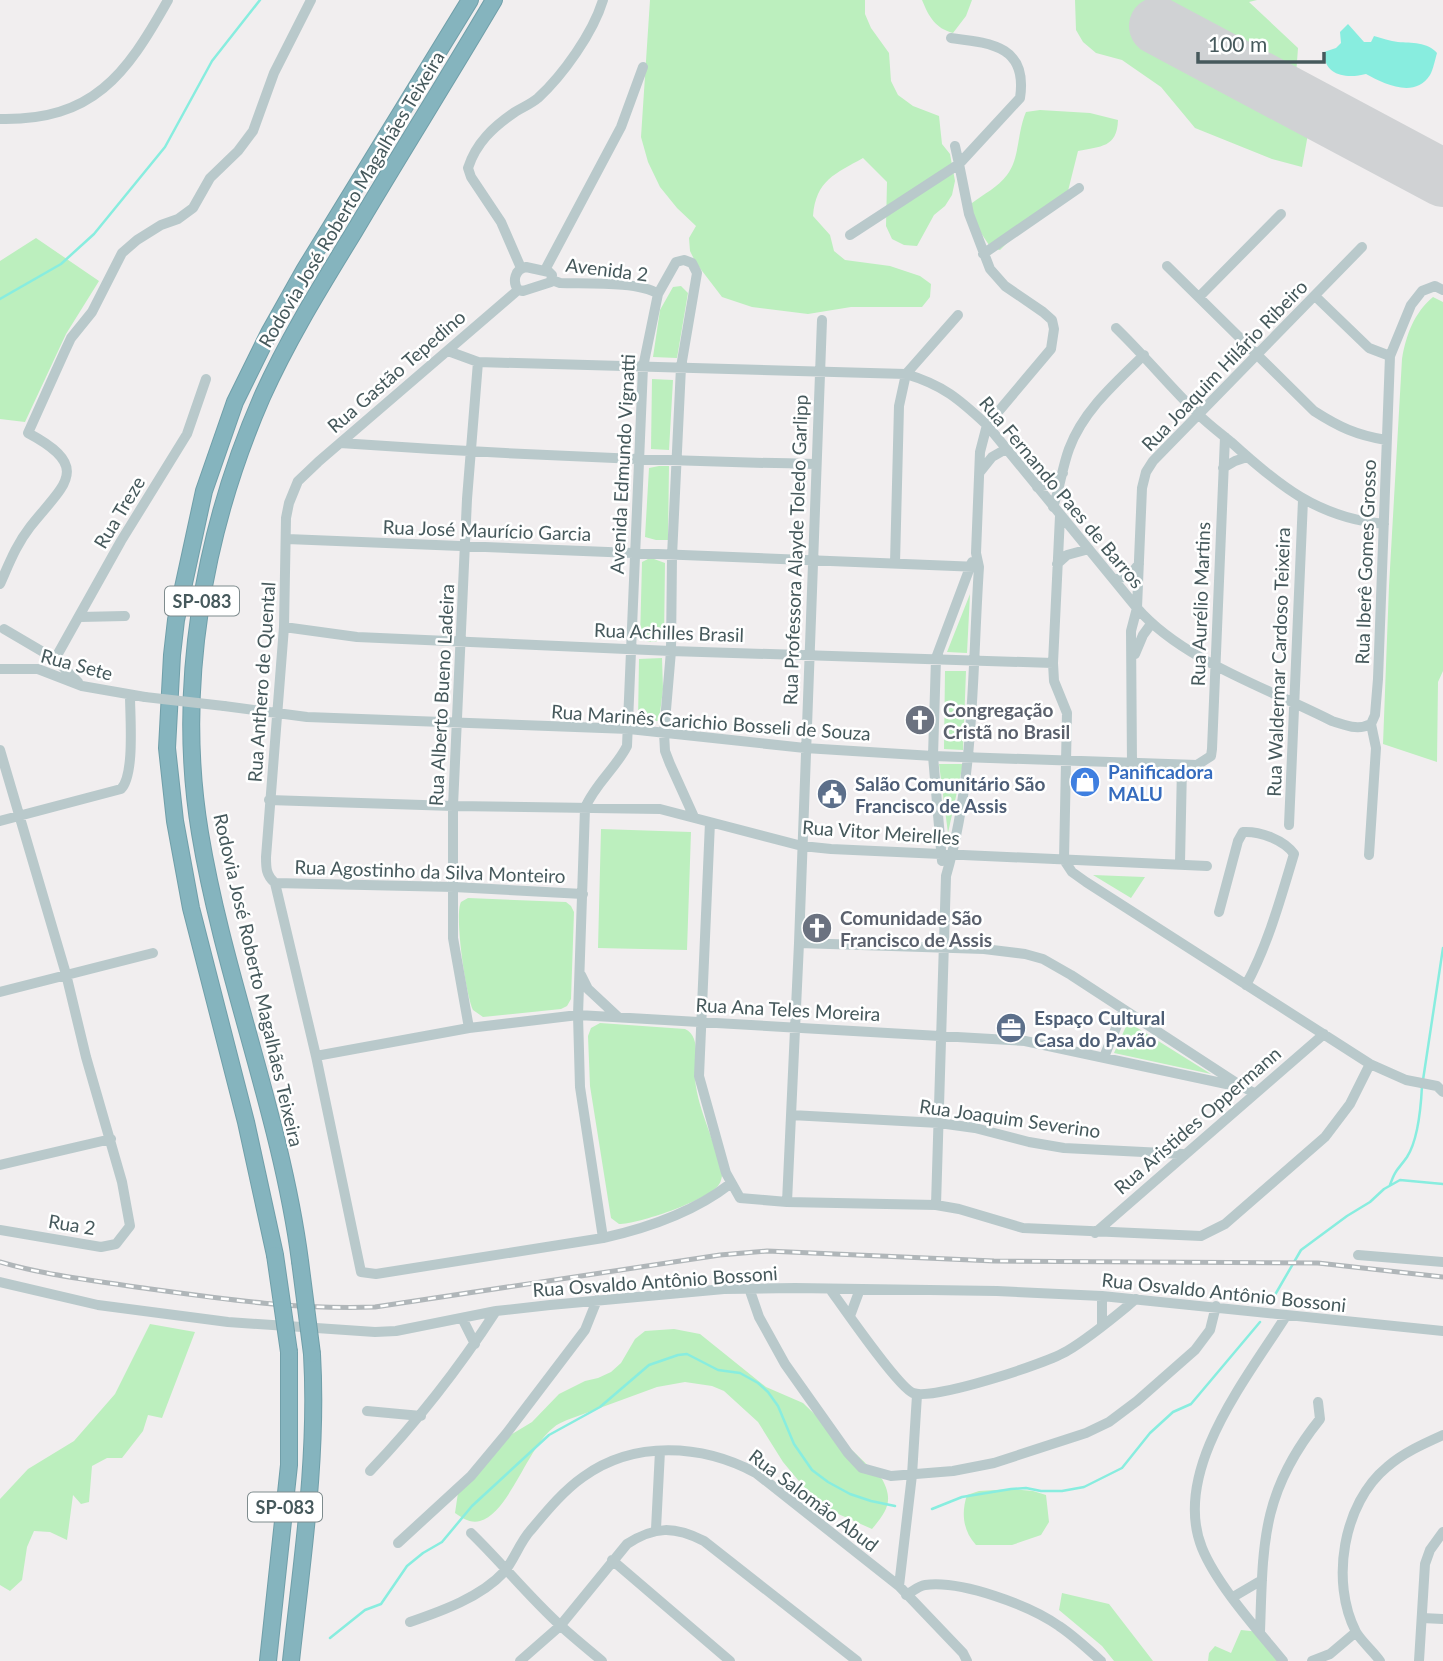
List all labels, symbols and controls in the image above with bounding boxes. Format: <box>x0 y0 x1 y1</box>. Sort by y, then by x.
scale bar <box>1198 21 1324 65</box>
text: 100 m <box>1208 31 1267 56</box>
street label: Rodovia José Roberto Magalhães Teixeira <box>253 47 449 351</box>
street label: Avenida 2 <box>565 253 649 285</box>
street label: Rua Joaquim Hilário Ribeiro <box>1136 275 1312 455</box>
street label: Rua Gastão Tepedino <box>322 305 470 437</box>
street label: Avenida Edmundo Vignatti <box>605 353 639 575</box>
street label: Rua Fernando Paes de Barros <box>975 391 1149 593</box>
street label: Rua Professora Alayde Toledo Garlipp <box>778 394 812 706</box>
street label: Rua Iberê Gomes Grosso <box>1350 459 1380 665</box>
street label: Rua Treze <box>89 472 149 552</box>
street label: Rua José Maurício Garcia <box>382 515 592 545</box>
street label: Rua Aurélio Martins <box>1186 521 1214 687</box>
street label: Rua Waldermar Cardoso Teixeira <box>1262 527 1294 797</box>
street label: Rua Anthero de Quental <box>243 581 279 783</box>
street label: Rua Alberto Bueno Ladeira <box>424 583 458 807</box>
road number: SP-083 <box>165 586 239 616</box>
street label: Rua Achilles Brasil <box>594 618 744 646</box>
street label: Rua Sete <box>39 643 115 685</box>
place label: Congregação Cristã no Brasil <box>943 698 1070 743</box>
street label: Rua Marinês Carichio Bosseli de Souza <box>550 699 872 745</box>
church icon: Congregação Cristã no Brasil <box>903 703 937 737</box>
place label: Panificadora MALU <box>1108 760 1213 805</box>
shop icon: Panificadora MALU <box>1068 765 1102 799</box>
place label: Salão Comunitário São Francisco de Assis <box>855 772 1045 817</box>
public building icon: Salão Comunitário São Francisco de Assis <box>815 777 849 811</box>
street label: Rodovia José Roberto Magalhães Teixeira <box>209 811 309 1149</box>
street label: Rua Vitor Meirelles <box>801 815 961 849</box>
street label: Rua Agostinho da Silva Monteiro <box>294 855 566 887</box>
place label: Comunidade São Francisco de Assis <box>840 906 992 951</box>
church icon: Comunidade São Francisco de Assis <box>800 911 834 945</box>
street label: Rua Ana Teles Moreira <box>695 993 881 1025</box>
place label: Espaço Cultural Casa do Pavão <box>1034 1006 1165 1051</box>
office icon: Espaço Cultural Casa do Pavão <box>994 1011 1028 1045</box>
street label: Rua Aristides Oppermann <box>1109 1041 1285 1199</box>
street label: Rua Joaquim Severino <box>918 1094 1102 1142</box>
street label: Rua 2 <box>47 1209 97 1239</box>
street label: Rua Osvaldo Antônio Bossoni <box>532 1261 778 1301</box>
street label: Rua Osvaldo Antônio Bossoni <box>1101 1268 1347 1316</box>
street label: Rua Salomão Abud <box>745 1444 883 1556</box>
road number: SP-083 <box>248 1492 322 1522</box>

